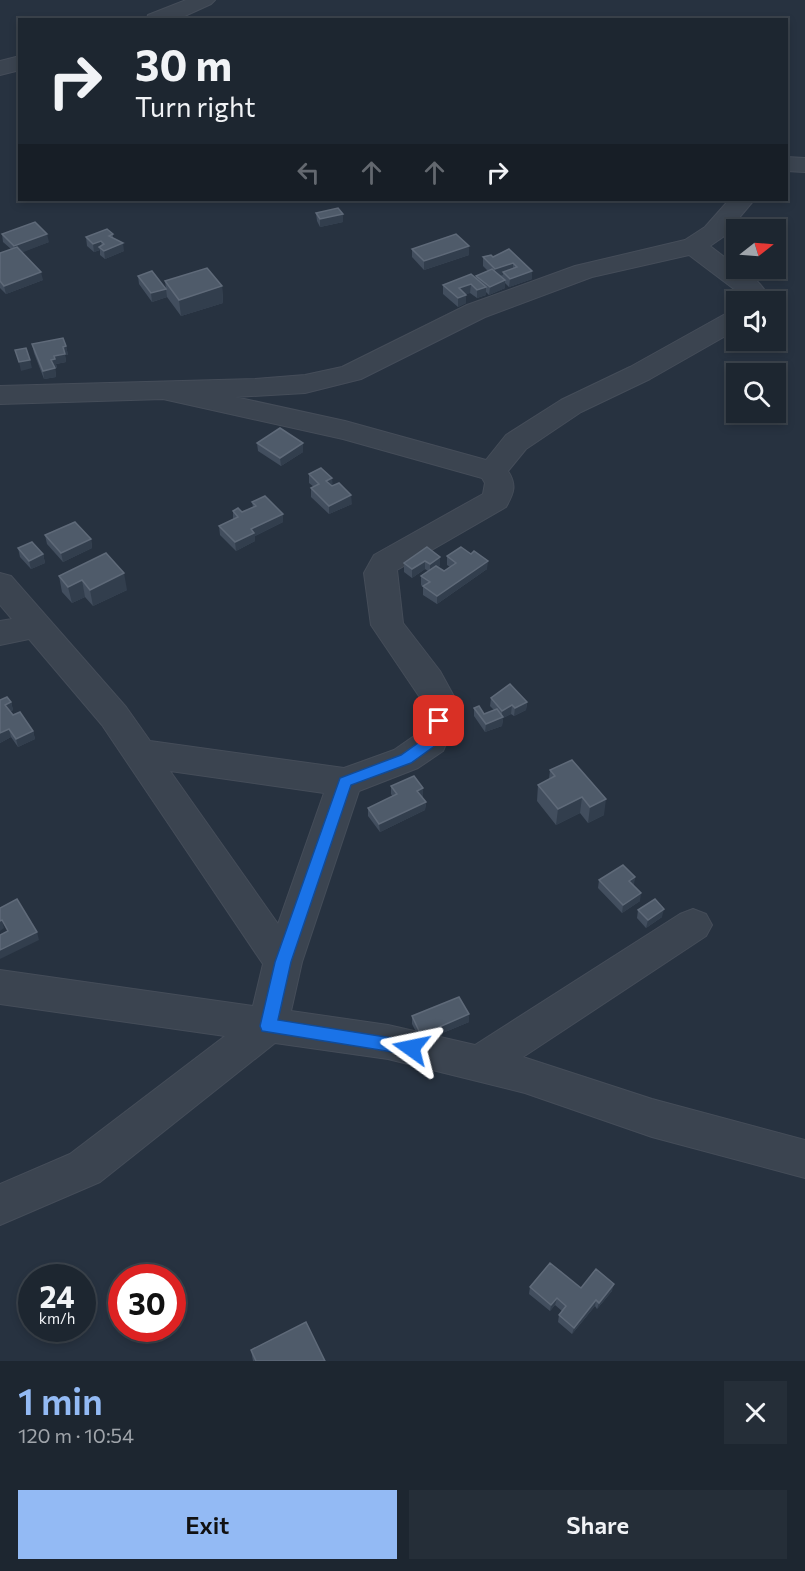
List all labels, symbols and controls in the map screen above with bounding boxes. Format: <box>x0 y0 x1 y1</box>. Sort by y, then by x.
text: 30 m <box>135 38 232 90</box>
icon: right <box>36 42 114 120</box>
text: Turn right <box>135 90 255 123</box>
icon: left <box>292 156 325 189</box>
icon: ahead <box>355 156 388 189</box>
icon: ahead <box>418 156 451 189</box>
icon: right <box>481 156 514 189</box>
north arrow <box>726 219 786 279</box>
map controls <box>726 219 786 423</box>
button: sound <box>726 291 786 351</box>
button: search <box>726 363 786 423</box>
pin <box>413 695 464 746</box>
icon: arrive <box>422 704 455 737</box>
position arrow <box>379 1016 443 1080</box>
speed limit sign: 30 <box>108 1264 186 1342</box>
text: 24 <box>39 1277 75 1314</box>
text: km/h <box>39 1309 75 1327</box>
text: 1 min <box>18 1378 103 1422</box>
button: close <box>724 1381 787 1444</box>
text: 120 m · 10:54 <box>18 1423 134 1447</box>
button: Exit <box>18 1490 397 1559</box>
button: Share <box>409 1490 787 1559</box>

